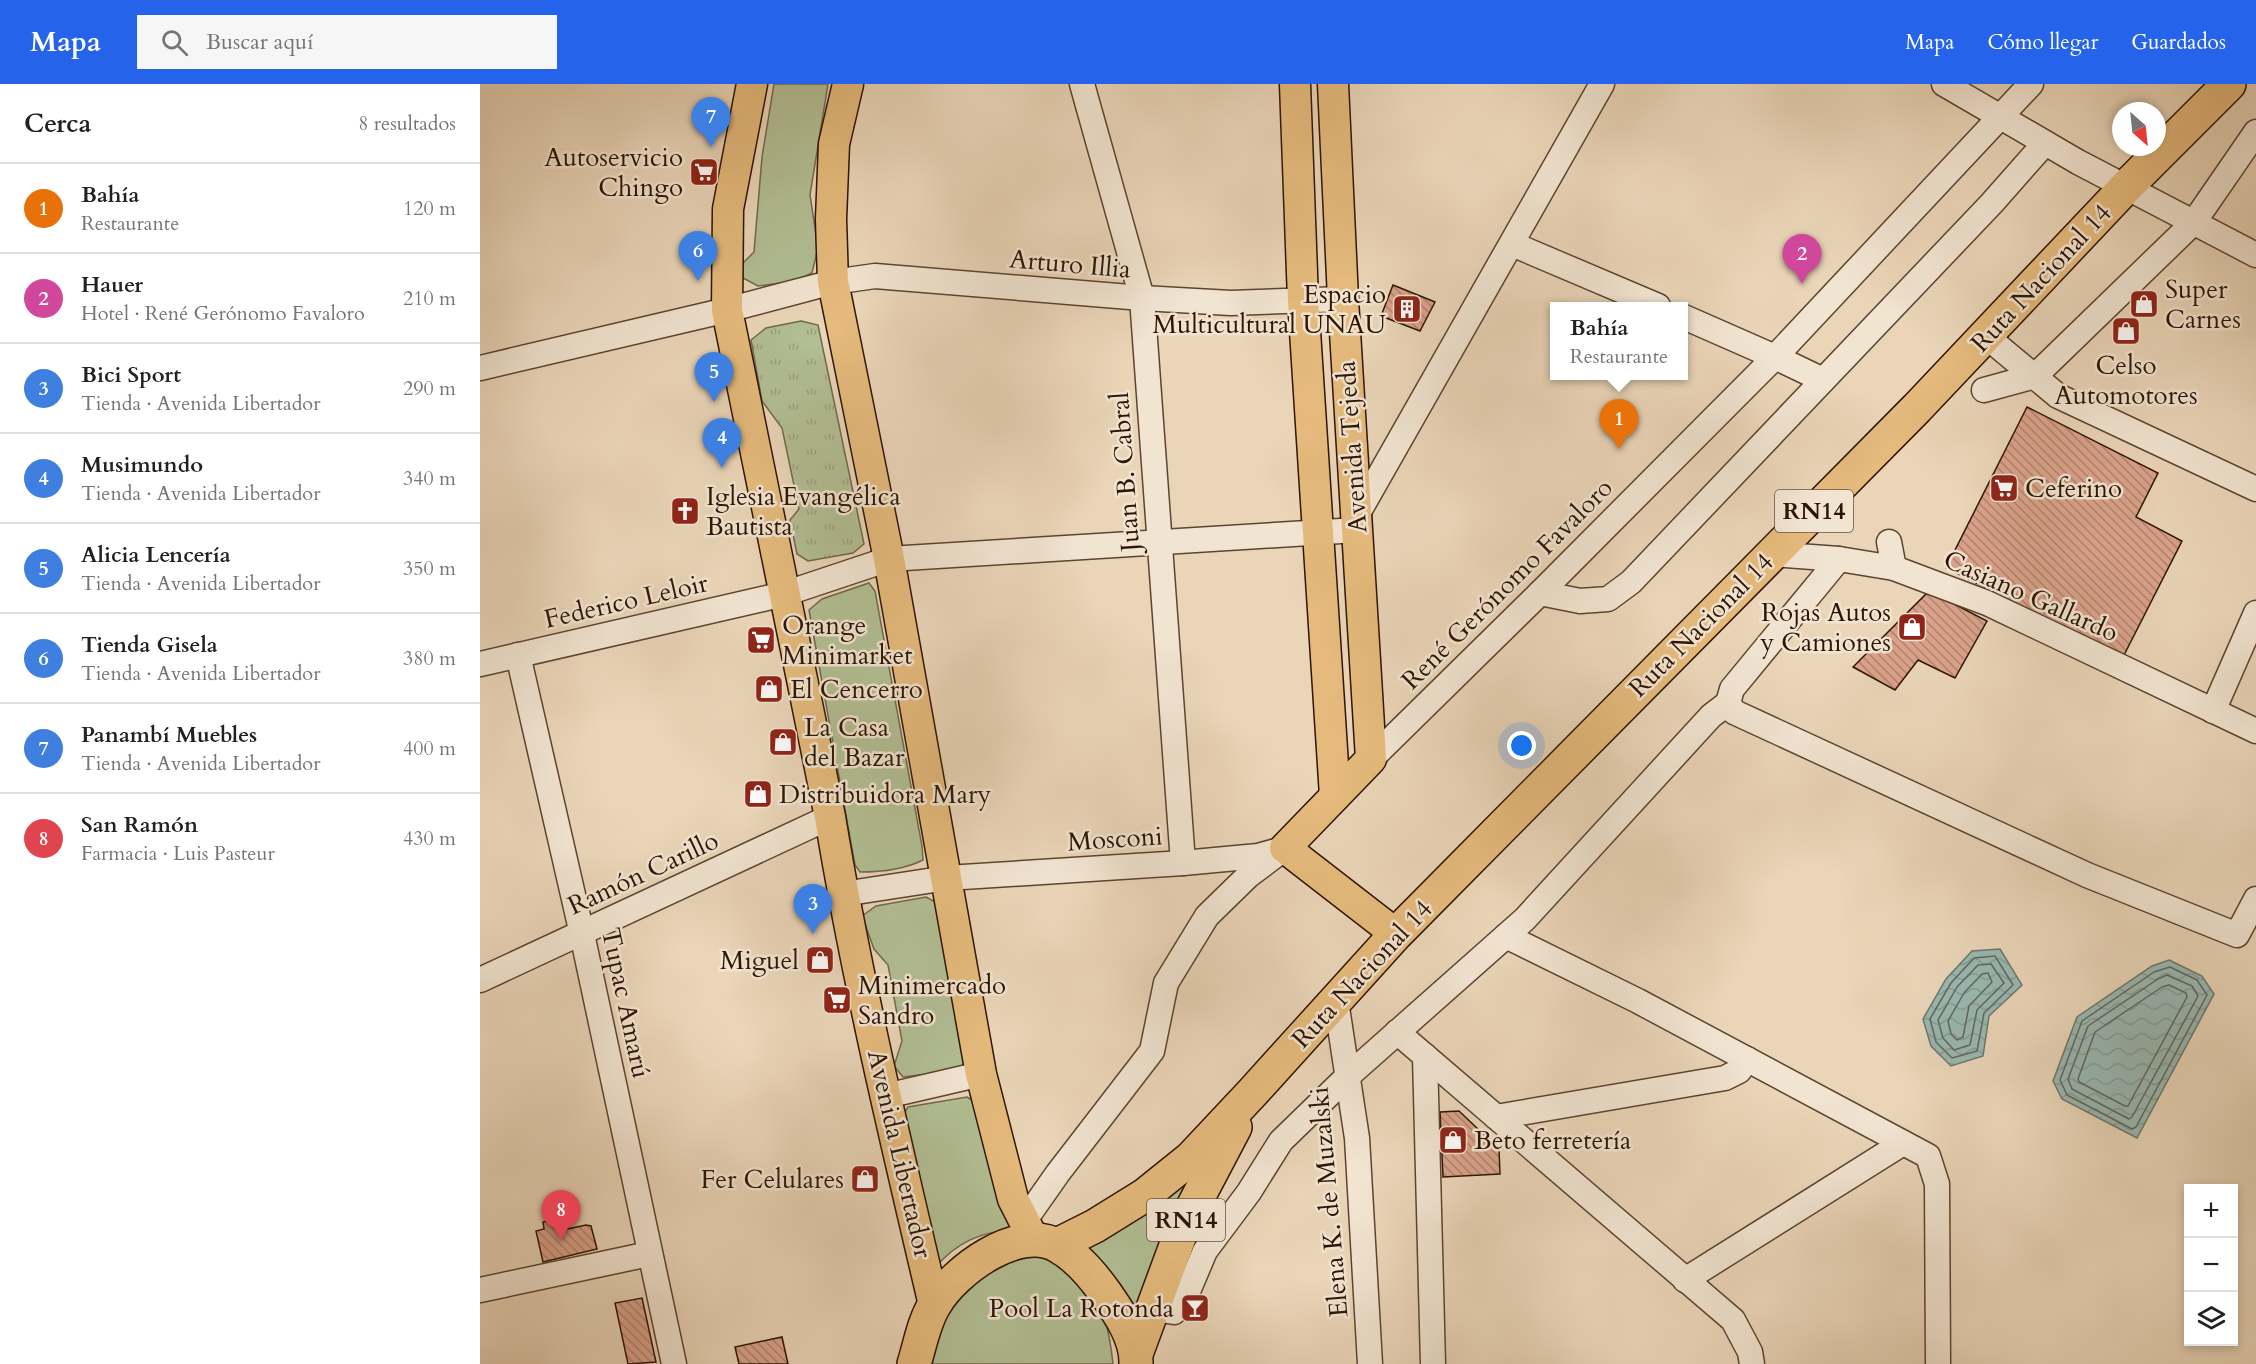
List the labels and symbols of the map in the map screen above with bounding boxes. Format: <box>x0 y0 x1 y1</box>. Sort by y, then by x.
pin: 7 <box>692 98 730 147</box>
north arrow <box>2112 102 2166 156</box>
place label: Autoservicio Chingo <box>544 140 683 205</box>
supermarket icon: Autoservicio Chingo <box>688 156 720 188</box>
street label: Ruta Nacional 14 <box>1963 196 2119 360</box>
pin: 6 <box>678 232 718 281</box>
pin: 2 <box>1782 234 1822 284</box>
street label: Arturo Illia <box>1008 241 1132 287</box>
place label: Super Carnes <box>2165 272 2241 337</box>
place label: Espacio Multicultural UNAU <box>1152 277 1386 342</box>
shop icon: Super Carnes <box>2128 288 2160 320</box>
building icon: Espacio Multicultural UNAU <box>1391 293 1423 325</box>
shop icon: Celso Automotores <box>2110 315 2142 347</box>
place label: Celso Automotores <box>2054 348 2198 413</box>
pin: 5 <box>694 352 734 402</box>
street label: Avenida Tejeda <box>1329 360 1375 534</box>
street label: Juan B. Cabral <box>1102 391 1148 557</box>
pin: 1 <box>1600 400 1638 449</box>
pin: 4 <box>702 418 742 468</box>
street label: René Gerónomo Favaloro <box>1394 471 1620 697</box>
place label: Ceferino <box>2025 471 2122 506</box>
supermarket icon: Ceferino <box>1988 472 2020 504</box>
place label: Iglesia Evangélica Bautista <box>706 479 901 544</box>
road number: RN14 <box>1775 490 1853 532</box>
church icon: Iglesia Evangélica Bautista <box>669 495 701 527</box>
street label: Casiano Gallardo <box>1938 542 2124 650</box>
street label: Ruta Nacional 14 <box>1621 545 1781 705</box>
street label: Federico Leloir <box>541 565 712 637</box>
place label: Rojas Autos y Camiones <box>1760 595 1891 660</box>
place label: Orange Minimarket <box>782 608 913 673</box>
shop icon: Rojas Autos y Camiones <box>1896 611 1928 643</box>
supermarket icon: Orange Minimarket <box>745 624 777 656</box>
place label: El Cencerro <box>790 672 923 707</box>
shop icon: El Cencerro <box>753 673 785 705</box>
place label: La Casa del Bazar <box>804 710 905 775</box>
shop icon: La Casa del Bazar <box>767 726 799 758</box>
your location <box>1507 731 1536 760</box>
place label: Distribuidora Mary <box>779 777 991 812</box>
shop icon: Distribuidora Mary <box>742 778 774 810</box>
street label: Mosconi <box>1066 818 1164 860</box>
street label: Ramón Carillo <box>562 823 724 923</box>
pin: 3 <box>794 884 832 934</box>
street label: Ruta Nacional 14 <box>1284 892 1440 1056</box>
street label: Tupac Amarú <box>593 925 659 1081</box>
place label: Miguel <box>720 943 799 978</box>
shop icon: Miguel <box>804 944 836 976</box>
place label: Minimercado Sandro <box>858 968 1006 1033</box>
supermarket icon: Minimercado Sandro <box>821 984 853 1016</box>
street label: Avenida Libertador <box>859 1046 941 1262</box>
street label: Elena K. de Muzalski <box>1301 1085 1357 1319</box>
place label: Beto ferretería <box>1474 1123 1631 1158</box>
shop icon: Beto ferretería <box>1437 1124 1469 1156</box>
place label: Fer Celulares <box>701 1162 844 1197</box>
shop icon: Fer Celulares <box>849 1163 881 1195</box>
pin: 8 <box>542 1190 580 1240</box>
road number: RN14 <box>1147 1199 1225 1241</box>
place label: Pool La Rotonda <box>989 1291 1174 1326</box>
bar icon: Pool La Rotonda <box>1179 1292 1211 1324</box>

